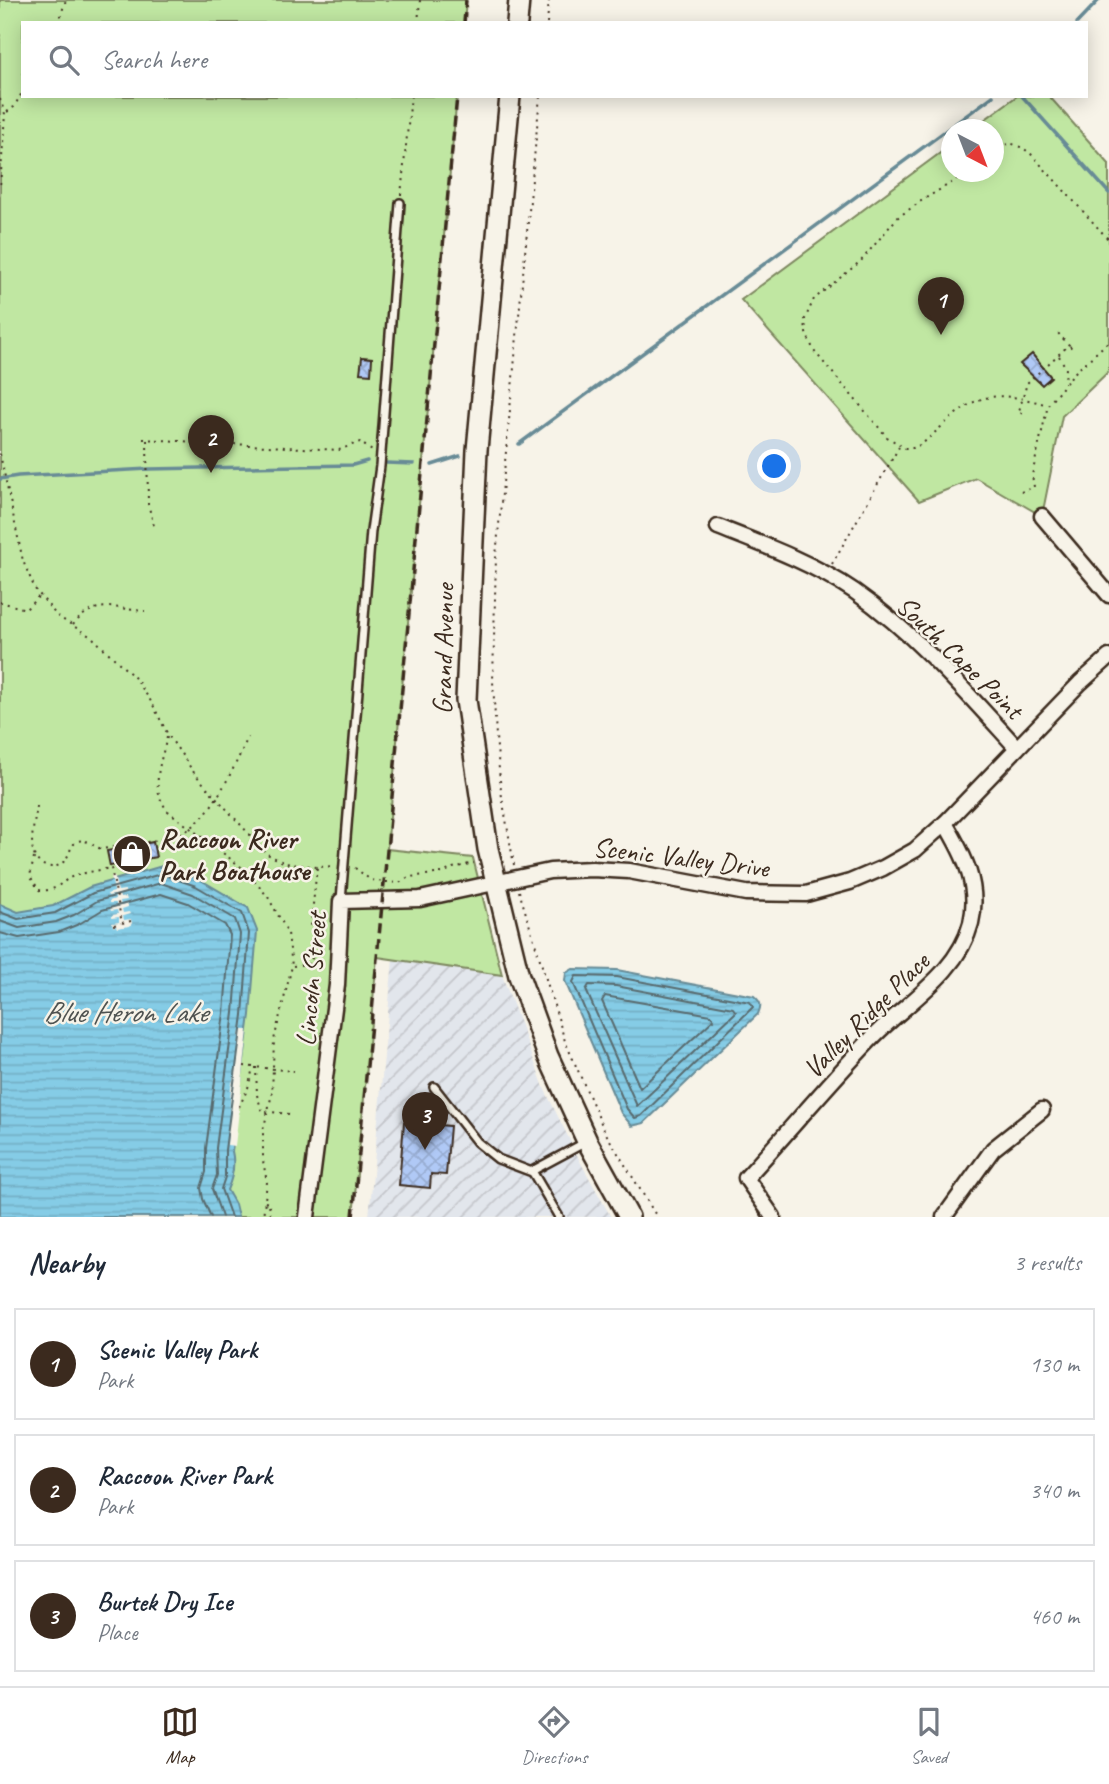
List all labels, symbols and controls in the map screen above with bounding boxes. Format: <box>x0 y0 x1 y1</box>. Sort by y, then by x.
search box <box>21 21 1088 98</box>
icon: search <box>45 41 83 79</box>
text: Search here <box>101 43 207 76</box>
north arrow <box>941 119 1004 182</box>
pin: 1 <box>918 277 964 335</box>
pin: 2 <box>188 415 234 473</box>
your location <box>757 449 791 483</box>
street label: Grand Avenue <box>424 582 462 715</box>
street label: South Cape Point <box>889 588 1033 728</box>
place label: Raccoon River Park Boathouse <box>159 821 312 888</box>
street label: Scenic Valley Drive <box>591 829 773 885</box>
shop icon: Raccoon River Park Boathouse <box>111 833 153 875</box>
street label: Lincoln Street <box>288 908 335 1047</box>
street label: Valley Ridge Place <box>795 943 938 1086</box>
water label: Blue Heron Lake <box>43 993 211 1031</box>
pin: 3 <box>402 1092 448 1150</box>
text: Nearby <box>28 1244 104 1282</box>
text: 3 results <box>1014 1248 1081 1277</box>
text: Scenic Valley Park <box>97 1333 257 1366</box>
text: 1 <box>48 1350 58 1379</box>
text: 130 m <box>1030 1350 1079 1379</box>
text: Park <box>97 1366 133 1395</box>
text: Raccoon River Park <box>97 1459 272 1492</box>
text: 2 <box>48 1476 58 1505</box>
text: 340 m <box>1030 1476 1079 1505</box>
text: Park <box>97 1492 133 1521</box>
text: Burtek Dry Ice <box>97 1585 232 1618</box>
text: 3 <box>48 1602 58 1631</box>
text: 460 m <box>1030 1602 1079 1631</box>
text: Place <box>97 1618 137 1647</box>
tab: Map <box>161 1703 199 1769</box>
tab: Directions <box>521 1703 588 1769</box>
tab: Saved <box>910 1703 948 1769</box>

